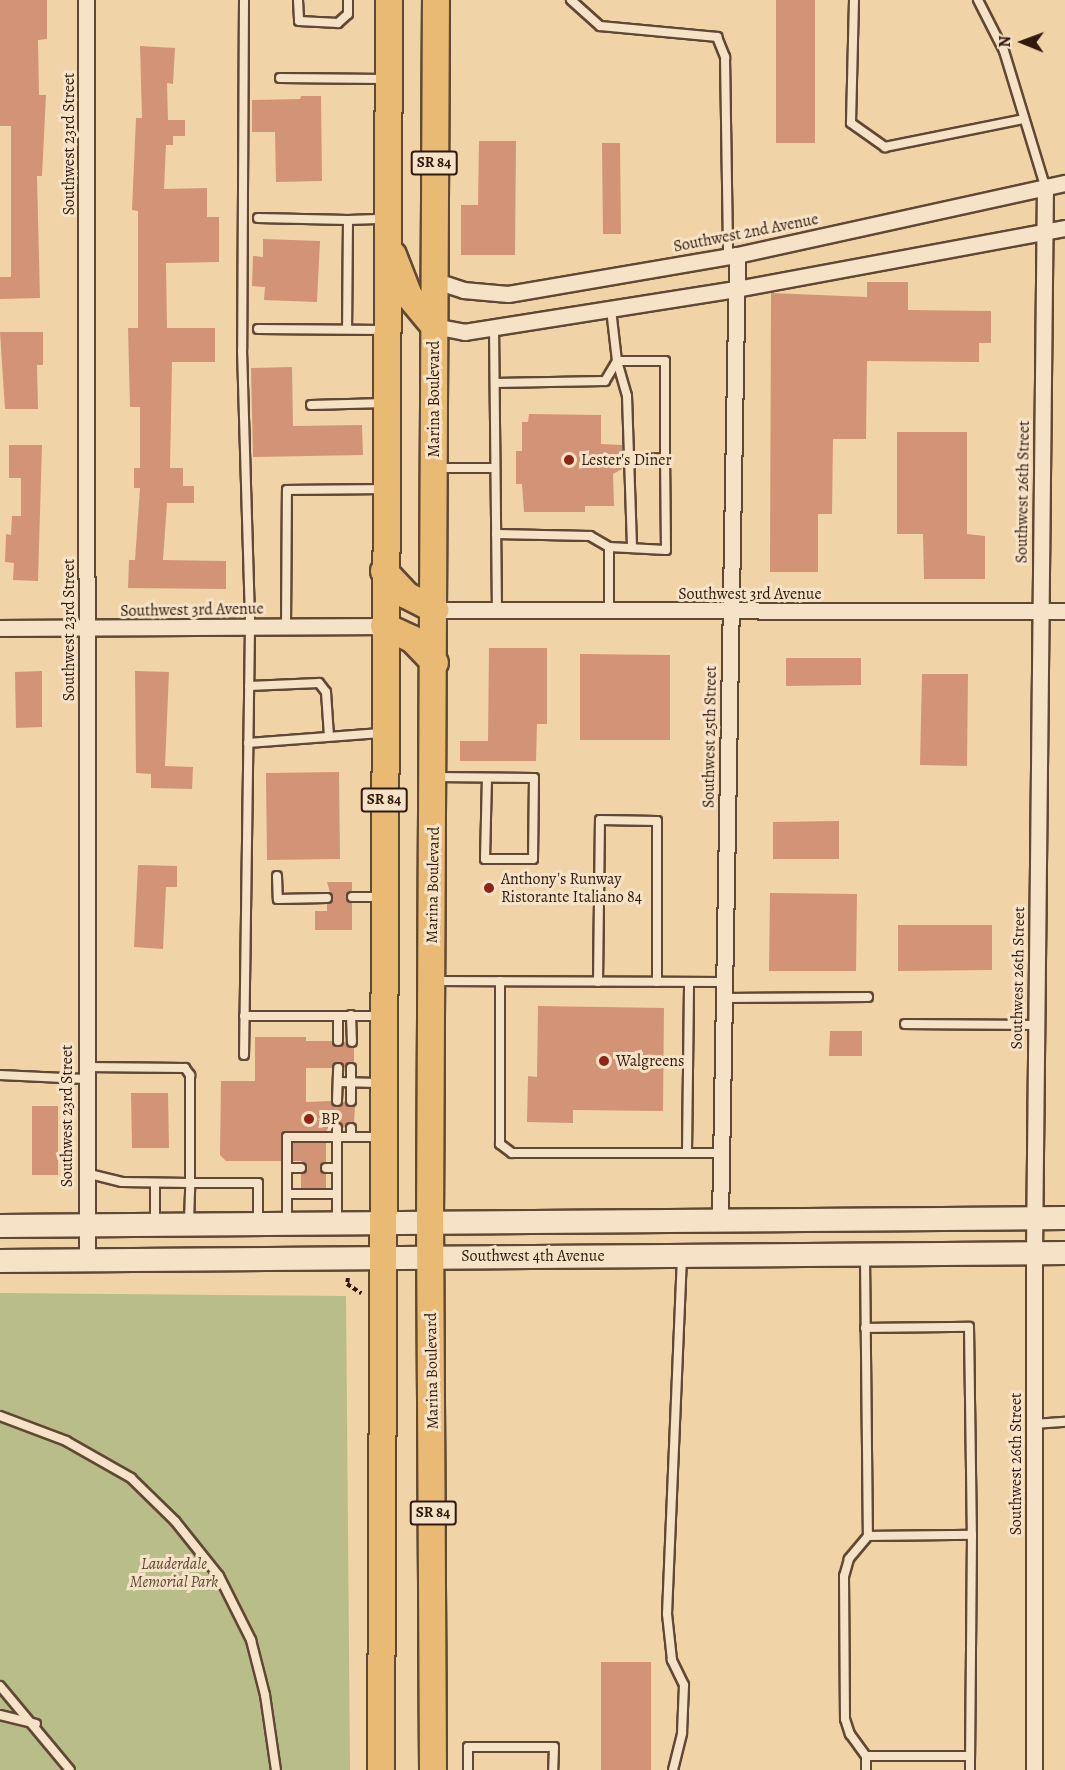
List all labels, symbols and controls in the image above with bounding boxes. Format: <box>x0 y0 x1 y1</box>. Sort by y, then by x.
north arrow <box>993 12 1053 72</box>
text: N <box>994 36 1016 48</box>
street label: Southwest 23rd Street <box>59 73 79 215</box>
road number: SR 84 <box>410 151 458 175</box>
street label: Southwest 2nd Avenue <box>672 210 820 256</box>
street label: Marina Boulevard <box>424 341 444 457</box>
street label: Southwest 26th Street <box>1012 420 1034 564</box>
place label: Lester's Diner <box>581 450 672 470</box>
marker: Lester's Diner <box>562 453 576 467</box>
street label: Southwest 23rd Street <box>59 559 79 701</box>
street label: Southwest 3rd Avenue <box>678 584 822 604</box>
street label: Southwest 3rd Avenue <box>120 599 264 621</box>
street label: Southwest 25th Street <box>699 666 721 808</box>
road number: SR 84 <box>360 788 408 812</box>
street label: Marina Boulevard <box>422 826 444 944</box>
place label: Anthony's Runway Ristorante Italiano 84 <box>501 869 642 907</box>
marker: Anthony's Runway Ristorante Italiano 84 <box>482 881 496 895</box>
street label: Southwest 26th Street <box>1007 906 1029 1050</box>
street label: Southwest 23rd Street <box>57 1045 77 1187</box>
place label: Walgreens <box>616 1051 685 1071</box>
marker: Walgreens <box>597 1054 611 1068</box>
place label: BP <box>321 1109 339 1129</box>
marker: BP <box>302 1112 316 1126</box>
street label: Southwest 4th Avenue <box>461 1246 605 1266</box>
street label: Marina Boulevard <box>421 1312 443 1430</box>
street label: Southwest 26th Street <box>1006 1393 1026 1535</box>
road number: SR 84 <box>409 1501 457 1525</box>
park label: Lauderdale Memorial Park <box>130 1554 218 1592</box>

